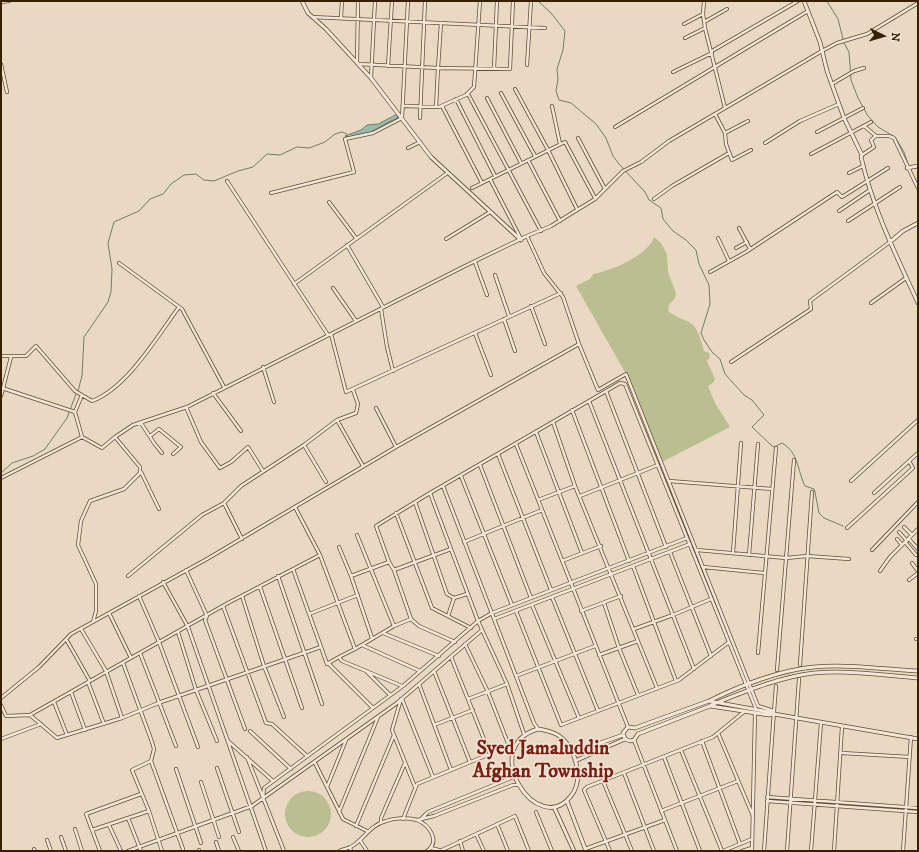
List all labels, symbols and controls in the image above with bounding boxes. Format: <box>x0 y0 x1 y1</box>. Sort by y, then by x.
north arrow <box>863 16 903 56</box>
text: N <box>888 32 902 42</box>
district label: Syed Jamaluddin Afghan Township <box>473 738 613 785</box>

